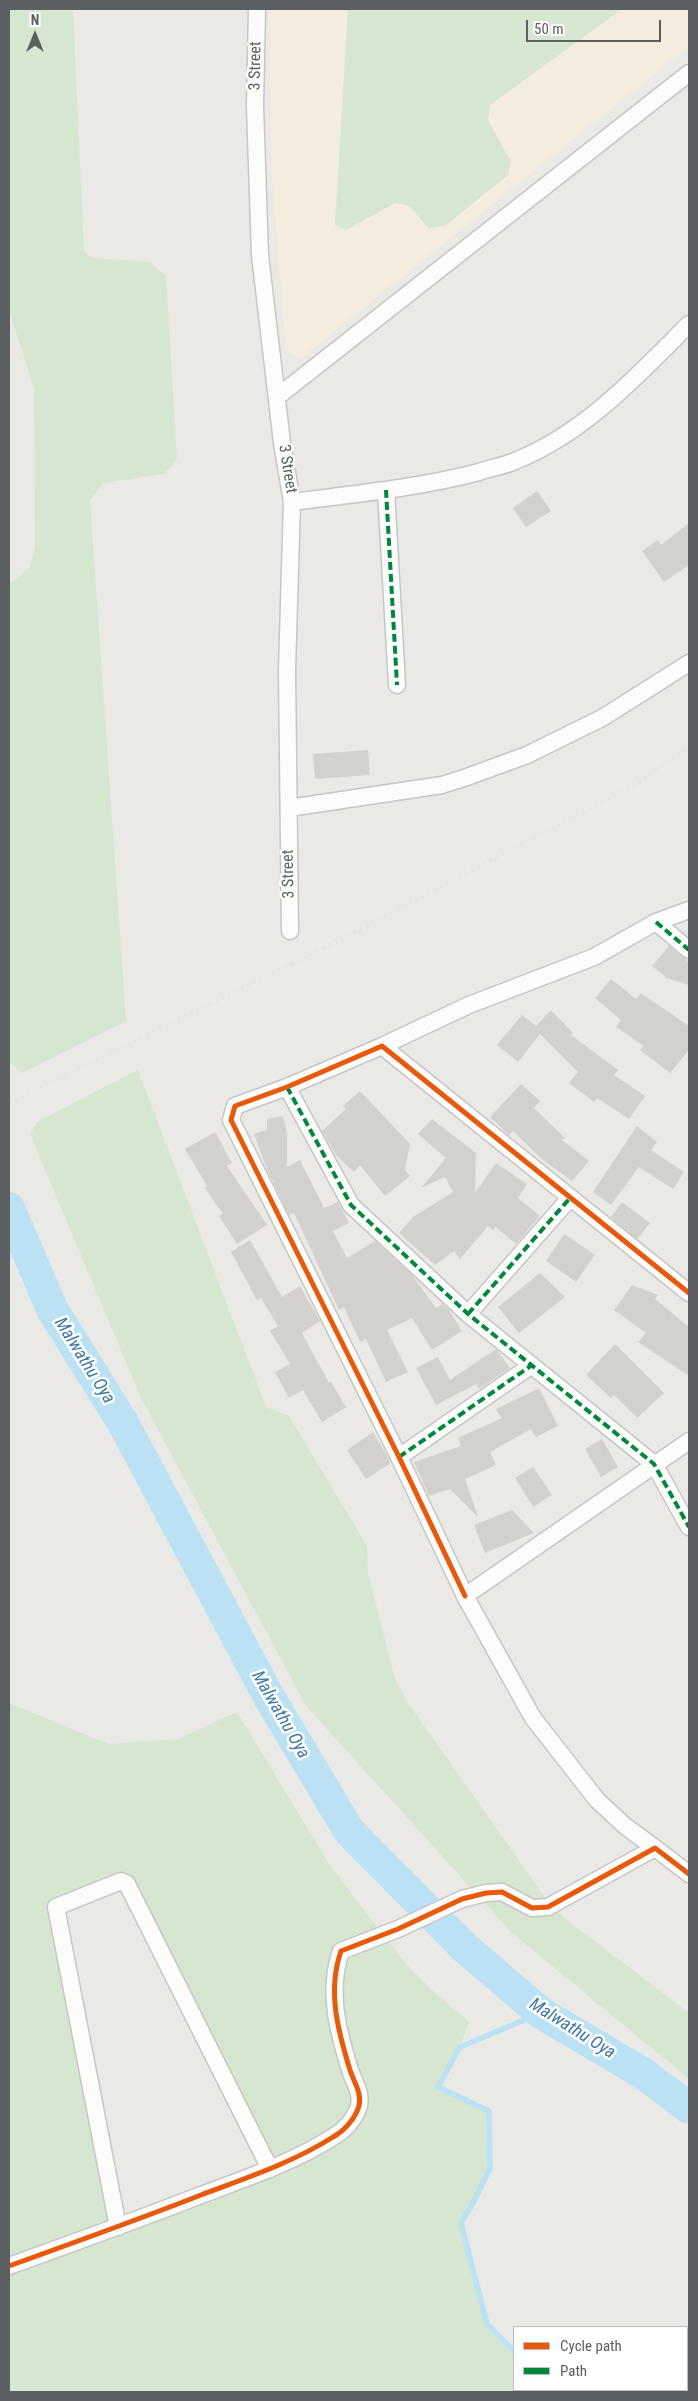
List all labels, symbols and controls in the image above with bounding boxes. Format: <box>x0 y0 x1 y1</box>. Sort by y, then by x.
north arrow <box>10 10 60 60</box>
scale bar <box>528 10 663 42</box>
text: N <box>31 12 39 28</box>
text: 50 m <box>534 20 564 38</box>
street label: 3 Street <box>246 41 266 91</box>
street label: 3 Street <box>274 443 300 495</box>
street label: 3 Street <box>279 849 299 899</box>
water label: Malwathu Oya <box>49 1314 119 1408</box>
water label: Malwathu Oya <box>246 1667 314 1763</box>
water label: Malwathu Oya <box>525 1994 619 2064</box>
legend <box>513 2326 688 2391</box>
text: Cycle path <box>560 2337 622 2355</box>
text: Path <box>560 2362 587 2380</box>

